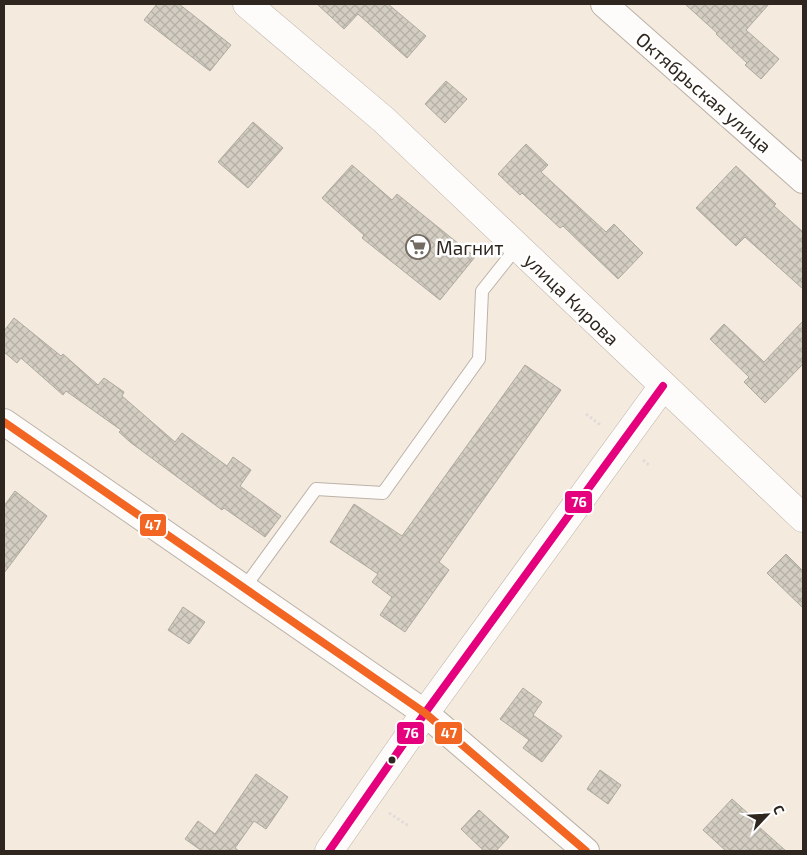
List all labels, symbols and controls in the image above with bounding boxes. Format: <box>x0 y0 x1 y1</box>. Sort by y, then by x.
street label: Октябрьская улица <box>631 27 776 158</box>
supermarket icon: Магнит <box>405 234 431 260</box>
place label: Магнит <box>436 236 503 259</box>
street label: улица Кирова <box>519 248 624 351</box>
line badge: 76 <box>564 490 593 514</box>
text: 76 <box>571 493 587 510</box>
line badge: 47 <box>139 513 167 537</box>
text: 47 <box>145 516 162 533</box>
line badge: 76 <box>396 721 425 745</box>
line badge: 47 <box>434 721 463 745</box>
text: 76 <box>403 724 419 741</box>
text: 47 <box>441 724 458 741</box>
unlabelled marker <box>387 755 397 765</box>
north arrow <box>742 790 792 840</box>
text: С <box>770 802 789 817</box>

